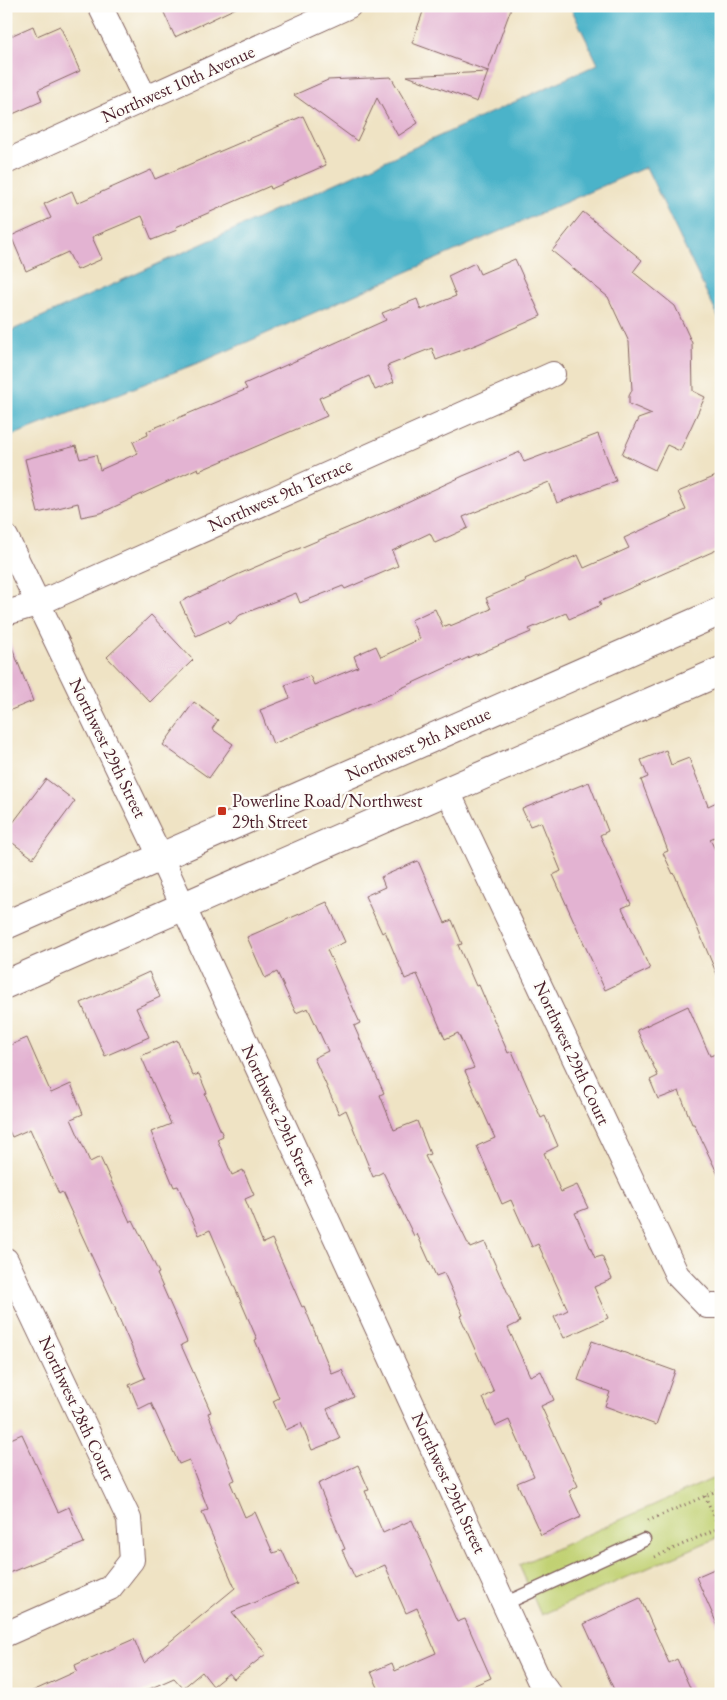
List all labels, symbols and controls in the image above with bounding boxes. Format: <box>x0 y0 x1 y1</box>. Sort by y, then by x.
street label: Northwest 10th Avenue <box>98 39 258 128</box>
street label: Northwest 9th Terrace <box>204 452 355 537</box>
street label: Northwest 29th Street <box>65 674 152 822</box>
street label: Northwest 9th Avenue <box>342 701 494 786</box>
place label: Powerline Road/Northwest 29th Street <box>232 789 423 833</box>
marker: Powerline Road/Northwest 29th Street <box>216 805 228 817</box>
street label: Northwest 29th Court <box>529 977 616 1129</box>
street label: Northwest 29th Street <box>237 1041 322 1189</box>
street label: Northwest 28th Court <box>34 1332 121 1484</box>
street label: Northwest 29th Street <box>407 1409 492 1557</box>

